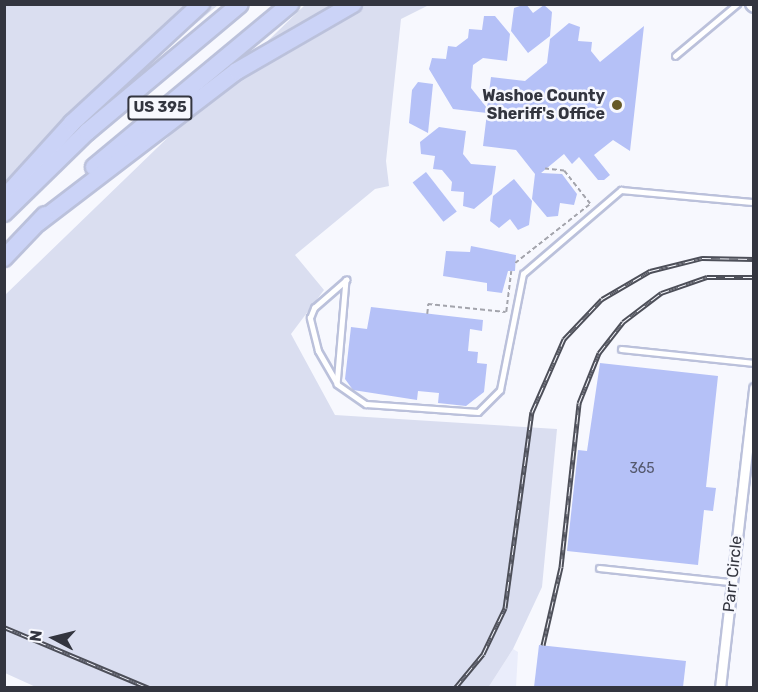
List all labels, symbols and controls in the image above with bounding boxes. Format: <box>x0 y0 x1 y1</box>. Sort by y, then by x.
place label: Washoe County Sheriff's Office <box>482 86 605 124</box>
road number: US 395 <box>127 96 193 120</box>
marker: Washoe County Sheriff's Office <box>610 98 624 112</box>
house number: 365 <box>629 461 655 477</box>
street label: Parr Circle <box>719 535 747 613</box>
north arrow <box>24 608 84 668</box>
text: N <box>26 629 46 643</box>

